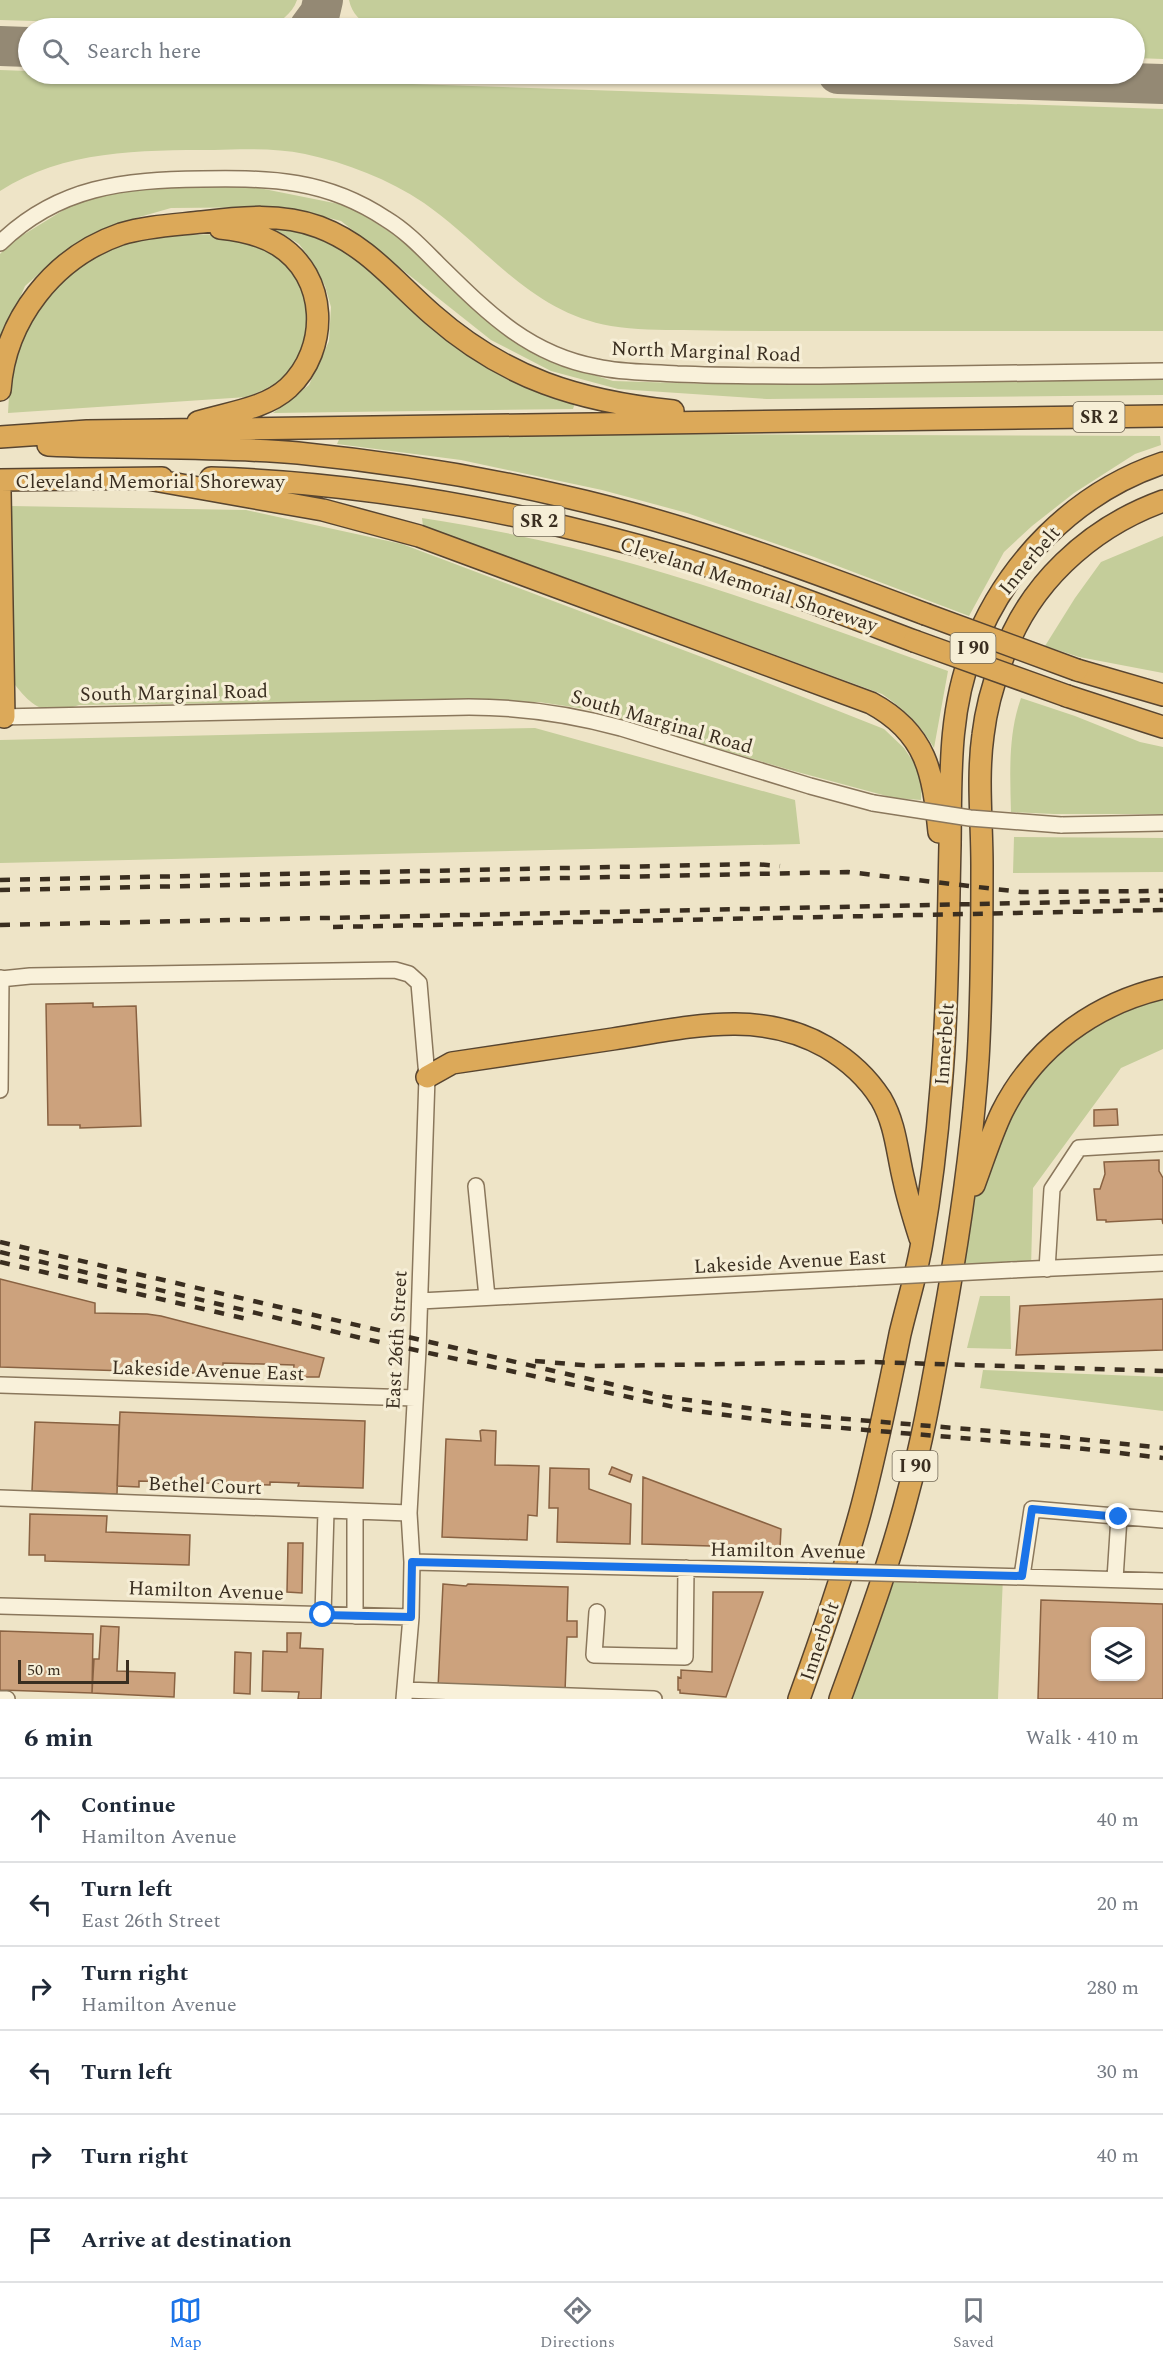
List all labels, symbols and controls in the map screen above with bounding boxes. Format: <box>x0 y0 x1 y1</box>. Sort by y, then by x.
search box <box>18 18 1145 84</box>
icon: search <box>39 35 72 68</box>
text: Search here <box>87 35 201 68</box>
street label: North Marginal Road <box>611 334 801 370</box>
road number: SR 2 <box>1074 402 1124 432</box>
street label: Cleveland Memorial Shoreway <box>15 467 286 497</box>
road number: SR 2 <box>514 506 564 536</box>
street label: Innerbelt <box>992 519 1068 602</box>
street label: Cleveland Memorial Shoreway <box>616 529 883 641</box>
road number: I 90 <box>950 633 996 663</box>
street label: South Marginal Road <box>80 676 268 710</box>
street label: South Marginal Road <box>567 682 756 762</box>
street label: Innerbelt <box>927 1002 963 1086</box>
street label: Lakeside Avenue East <box>693 1242 887 1282</box>
street label: East 26th Street <box>378 1270 416 1411</box>
street label: Lakeside Avenue East <box>111 1353 305 1389</box>
road number: I 90 <box>892 1451 938 1481</box>
street label: Bethel Court <box>148 1469 262 1503</box>
route end <box>1105 1503 1131 1529</box>
street label: Hamilton Avenue <box>710 1535 866 1567</box>
street label: Hamilton Avenue <box>128 1573 284 1609</box>
street label: Innerbelt <box>792 1597 848 1685</box>
route start <box>309 1601 335 1627</box>
map controls <box>1091 1627 1145 1681</box>
button: layers <box>1091 1627 1145 1681</box>
scale bar <box>18 1657 129 1684</box>
text: 50 m <box>27 1658 61 1682</box>
text: 6 min <box>24 1718 93 1758</box>
text: Walk · 410 m <box>1026 1723 1139 1753</box>
text: Continue <box>81 1789 176 1822</box>
icon: ahead <box>24 1804 57 1837</box>
text: 40 m <box>1097 1805 1139 1835</box>
text: Hamilton Avenue <box>81 1822 237 1852</box>
text: Turn left <box>81 1873 173 1906</box>
icon: left <box>24 1888 57 1921</box>
text: 20 m <box>1097 1889 1139 1919</box>
text: East 26th Street <box>81 1906 221 1936</box>
text: Turn right <box>81 1957 188 1990</box>
icon: right <box>24 1972 57 2005</box>
text: 280 m <box>1087 1973 1139 2003</box>
text: Hamilton Avenue <box>81 1990 237 2020</box>
icon: left <box>24 2056 57 2089</box>
text: Turn left <box>81 2056 173 2089</box>
text: 30 m <box>1097 2057 1139 2087</box>
icon: right <box>24 2140 57 2173</box>
text: Turn right <box>81 2140 188 2173</box>
text: 40 m <box>1097 2141 1139 2171</box>
icon: arrive <box>24 2224 57 2257</box>
text: Arrive at destination <box>81 2224 292 2257</box>
tab: Map <box>169 2294 202 2354</box>
tab: Directions <box>540 2294 615 2354</box>
tab: Saved <box>953 2294 994 2354</box>

